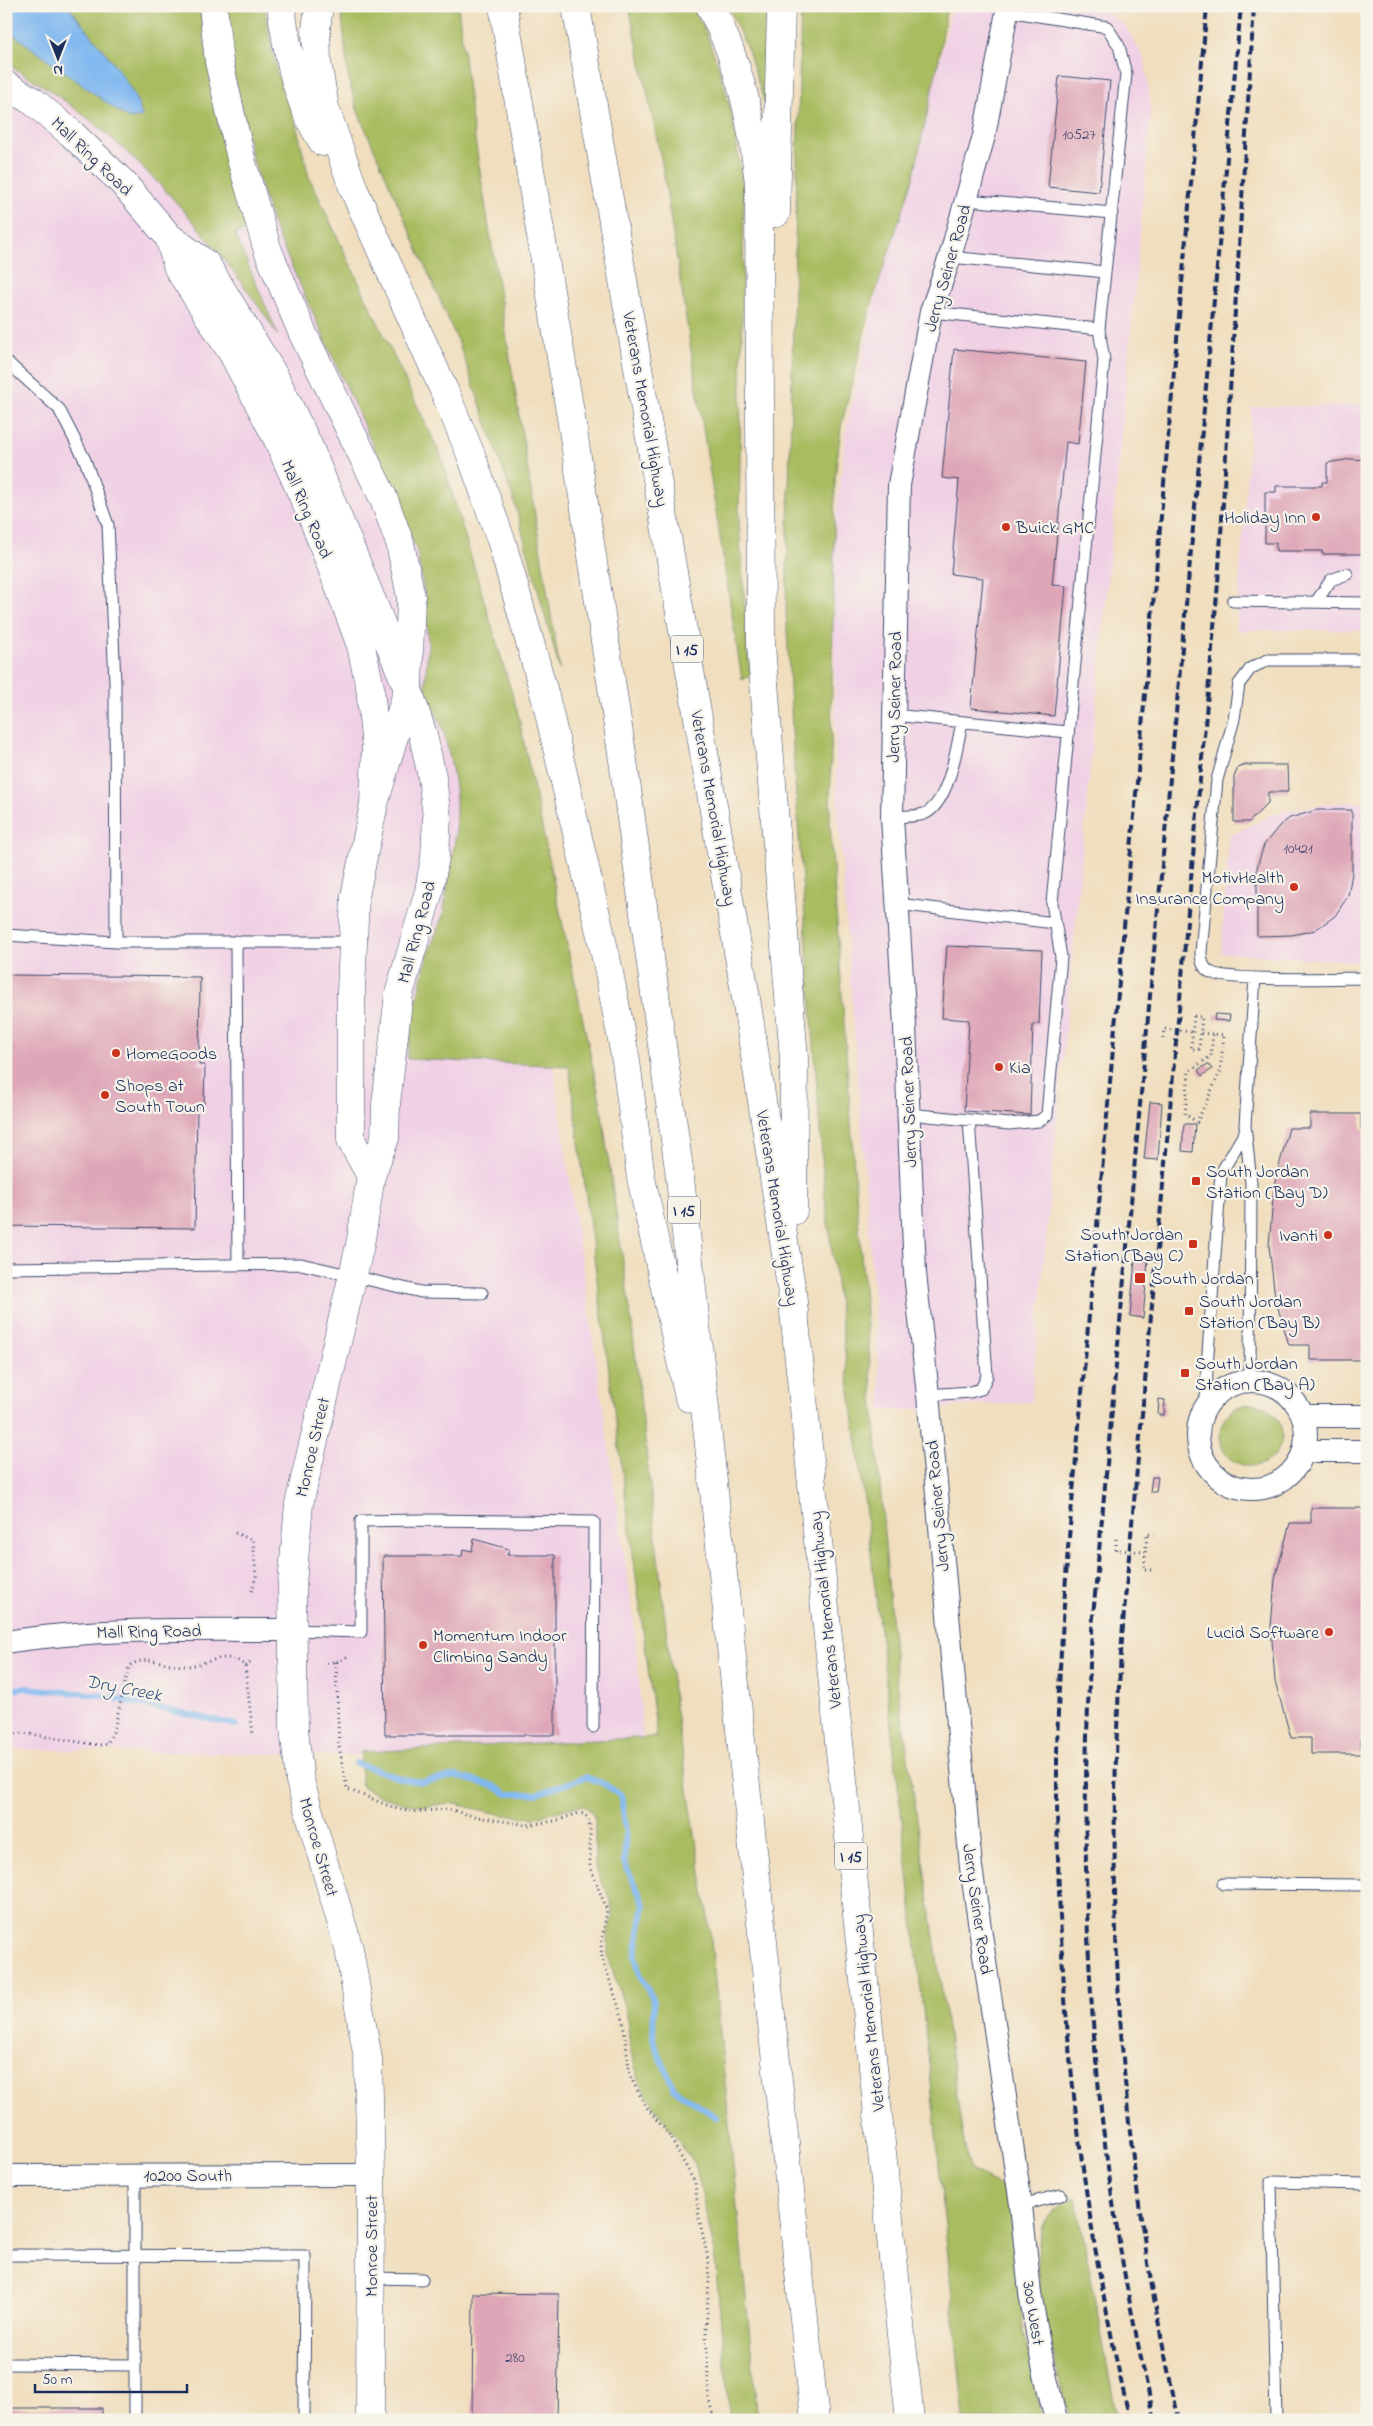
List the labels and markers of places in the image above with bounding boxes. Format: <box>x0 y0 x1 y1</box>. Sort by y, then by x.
place label: Holiday Inn <box>1224 506 1306 532</box>
marker: Holiday Inn <box>1310 511 1322 523</box>
place label: Buick GMC <box>1015 516 1094 542</box>
marker: Buick GMC <box>1000 521 1012 533</box>
place label: MotivHealth Insurance Company <box>1135 866 1284 913</box>
marker: MotivHealth Insurance Company <box>1288 881 1300 893</box>
place label: HomeGoods <box>126 1042 217 1068</box>
marker: HomeGoods <box>110 1047 122 1059</box>
place label: Kia <box>1009 1056 1031 1082</box>
marker: Kia <box>993 1061 1005 1073</box>
place label: Shops at South Town <box>115 1074 205 1121</box>
marker: Shops at South Town <box>99 1089 111 1101</box>
place label: South Jordan Station (Bay D) <box>1206 1160 1328 1207</box>
marker: South Jordan Station (Bay D) <box>1190 1175 1202 1187</box>
place label: South Jordan Station (Bay C) <box>1065 1223 1183 1270</box>
place label: Ivanti <box>1279 1224 1318 1250</box>
marker: Ivanti <box>1322 1229 1334 1241</box>
marker: South Jordan Station (Bay C) <box>1187 1238 1199 1250</box>
place label: South Jordan <box>1151 1267 1254 1293</box>
marker: South Jordan <box>1133 1271 1147 1285</box>
place label: South Jordan Station (Bay B) <box>1199 1290 1320 1337</box>
marker: South Jordan Station (Bay B) <box>1183 1305 1195 1317</box>
place label: South Jordan Station (Bay A) <box>1195 1352 1315 1399</box>
marker: South Jordan Station (Bay A) <box>1179 1367 1191 1379</box>
place label: Lucid Software <box>1206 1621 1320 1647</box>
place label: Momentum Indoor Climbing Sandy <box>433 1624 567 1672</box>
marker: Lucid Software <box>1323 1626 1335 1638</box>
marker: Momentum Indoor Climbing Sandy <box>417 1639 429 1651</box>

